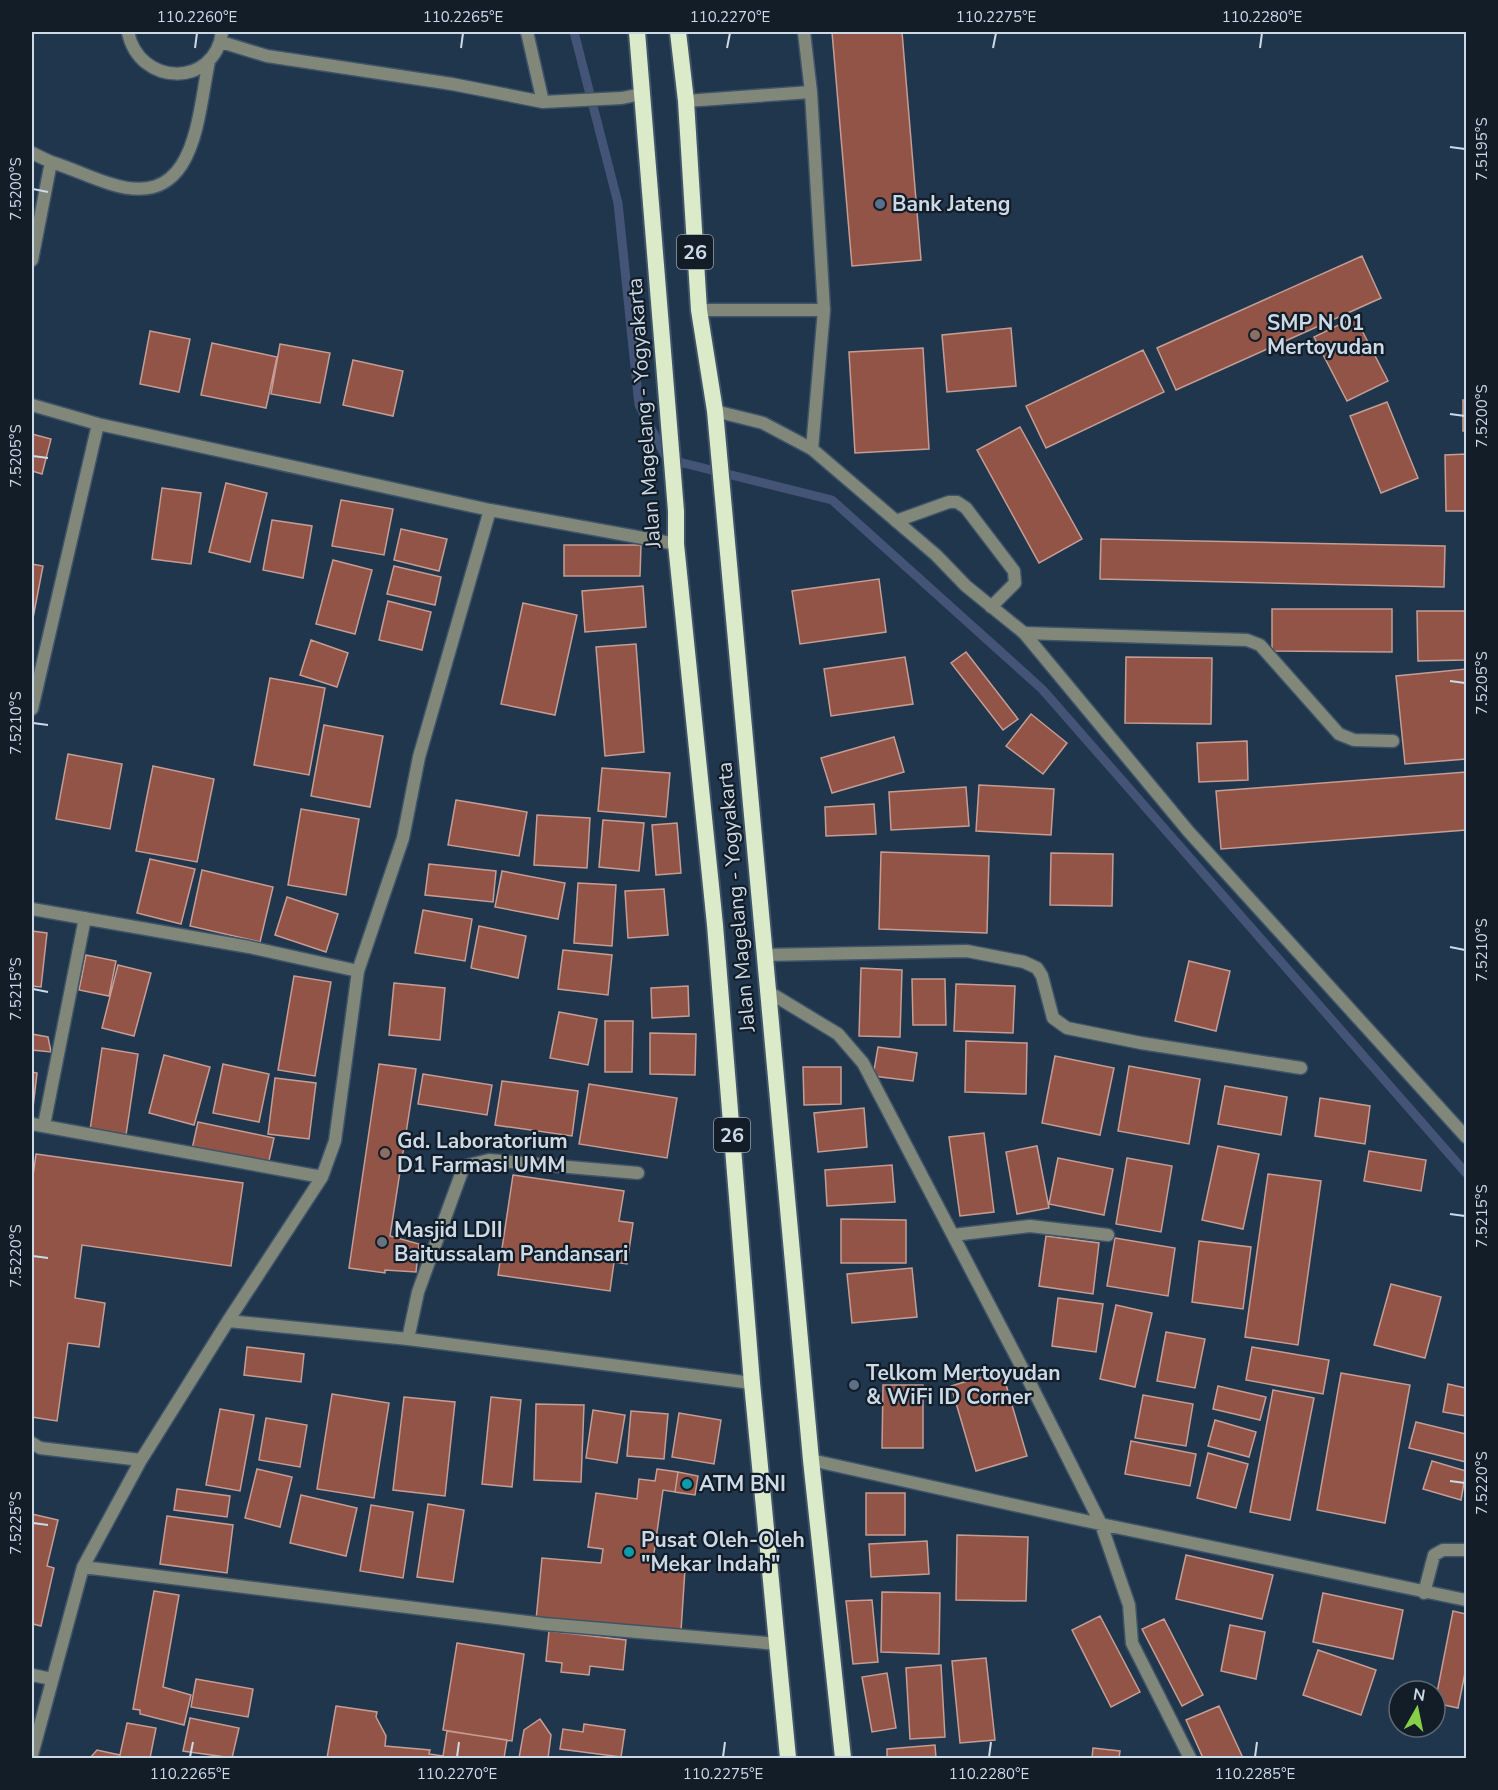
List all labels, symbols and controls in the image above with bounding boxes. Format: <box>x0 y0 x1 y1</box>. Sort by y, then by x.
text: 110.2260°E <box>157 7 237 27</box>
text: 110.2265°E <box>423 7 503 27</box>
text: 110.2270°E <box>690 7 770 27</box>
text: 110.2275°E <box>956 7 1036 27</box>
text: 110.2280°E <box>1222 7 1302 27</box>
text: 7.5195°S <box>1472 117 1492 181</box>
text: 7.5200°S <box>6 157 26 221</box>
place label: Bank Jateng <box>892 190 1010 218</box>
marker: Bank Jateng <box>873 197 887 211</box>
road number: 26 <box>677 235 713 269</box>
street label: Jalan Magelang - Yogyakarta <box>621 277 667 550</box>
place label: SMP N 01 Mertoyudan <box>1267 309 1385 361</box>
marker: SMP N 01 Mertoyudan <box>1248 328 1262 342</box>
text: 7.5200°S <box>1472 384 1492 448</box>
text: 7.5205°S <box>6 424 26 488</box>
text: 7.5205°S <box>1472 651 1492 715</box>
text: 7.5210°S <box>6 691 26 755</box>
street label: Jalan Magelang - Yogyakarta <box>710 761 762 1034</box>
text: 7.5210°S <box>1472 918 1492 982</box>
text: 7.5215°S <box>6 957 26 1021</box>
road number: 26 <box>714 1118 750 1152</box>
place label: Gd. Laboratorium D1 Farmasi UMM <box>397 1127 568 1179</box>
marker: Gd. Laboratorium D1 Farmasi UMM <box>378 1146 392 1160</box>
text: 7.5215°S <box>1472 1184 1492 1248</box>
place label: Masjid LDII Baitussalam Pandansari <box>394 1216 628 1268</box>
text: 7.5220°S <box>6 1224 26 1288</box>
marker: Masjid LDII Baitussalam Pandansari <box>375 1235 389 1249</box>
place label: Telkom Mertoyudan & WiFi ID Corner <box>866 1359 1061 1411</box>
marker: Telkom Mertoyudan & WiFi ID Corner <box>847 1378 861 1392</box>
text: 7.5220°S <box>1472 1451 1492 1515</box>
place label: ATM BNI <box>699 1470 786 1498</box>
marker: ATM BNI <box>680 1477 694 1491</box>
text: 7.5225°S <box>6 1491 26 1555</box>
place label: Pusat Oleh-Oleh "Mekar Indah" <box>641 1526 805 1578</box>
marker: Pusat Oleh-Oleh "Mekar Indah" <box>622 1545 636 1559</box>
north arrow <box>1387 1679 1447 1739</box>
text: N <box>1412 1683 1427 1707</box>
text: 110.2265°E <box>150 1764 230 1784</box>
text: 110.2270°E <box>417 1764 497 1784</box>
text: 110.2275°E <box>683 1764 763 1784</box>
text: 110.2280°E <box>949 1764 1029 1784</box>
text: 110.2285°E <box>1215 1764 1295 1784</box>

